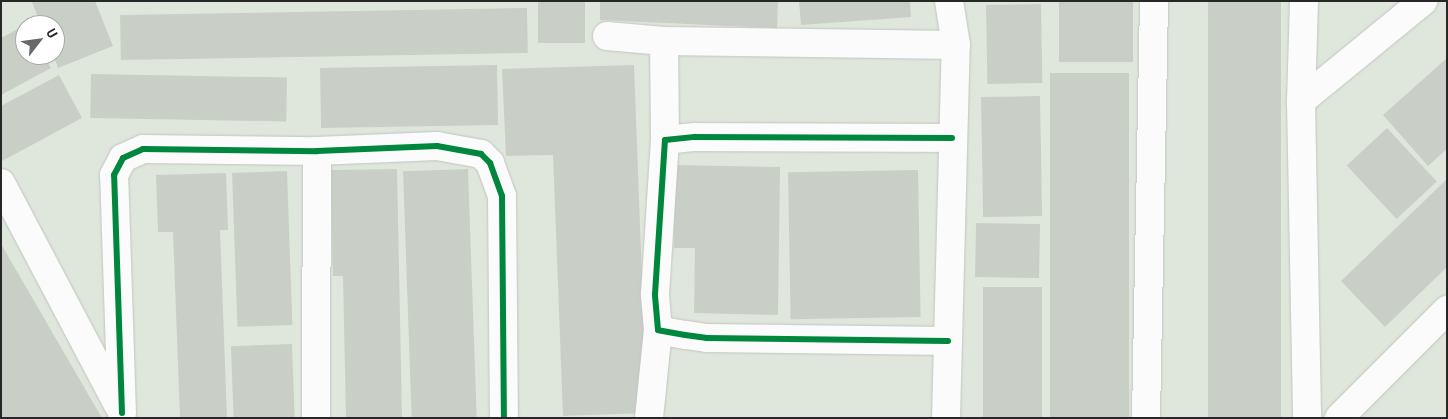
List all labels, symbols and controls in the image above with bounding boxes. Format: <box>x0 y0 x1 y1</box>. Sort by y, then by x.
north arrow <box>15 15 65 65</box>
text: U <box>42 25 62 41</box>

